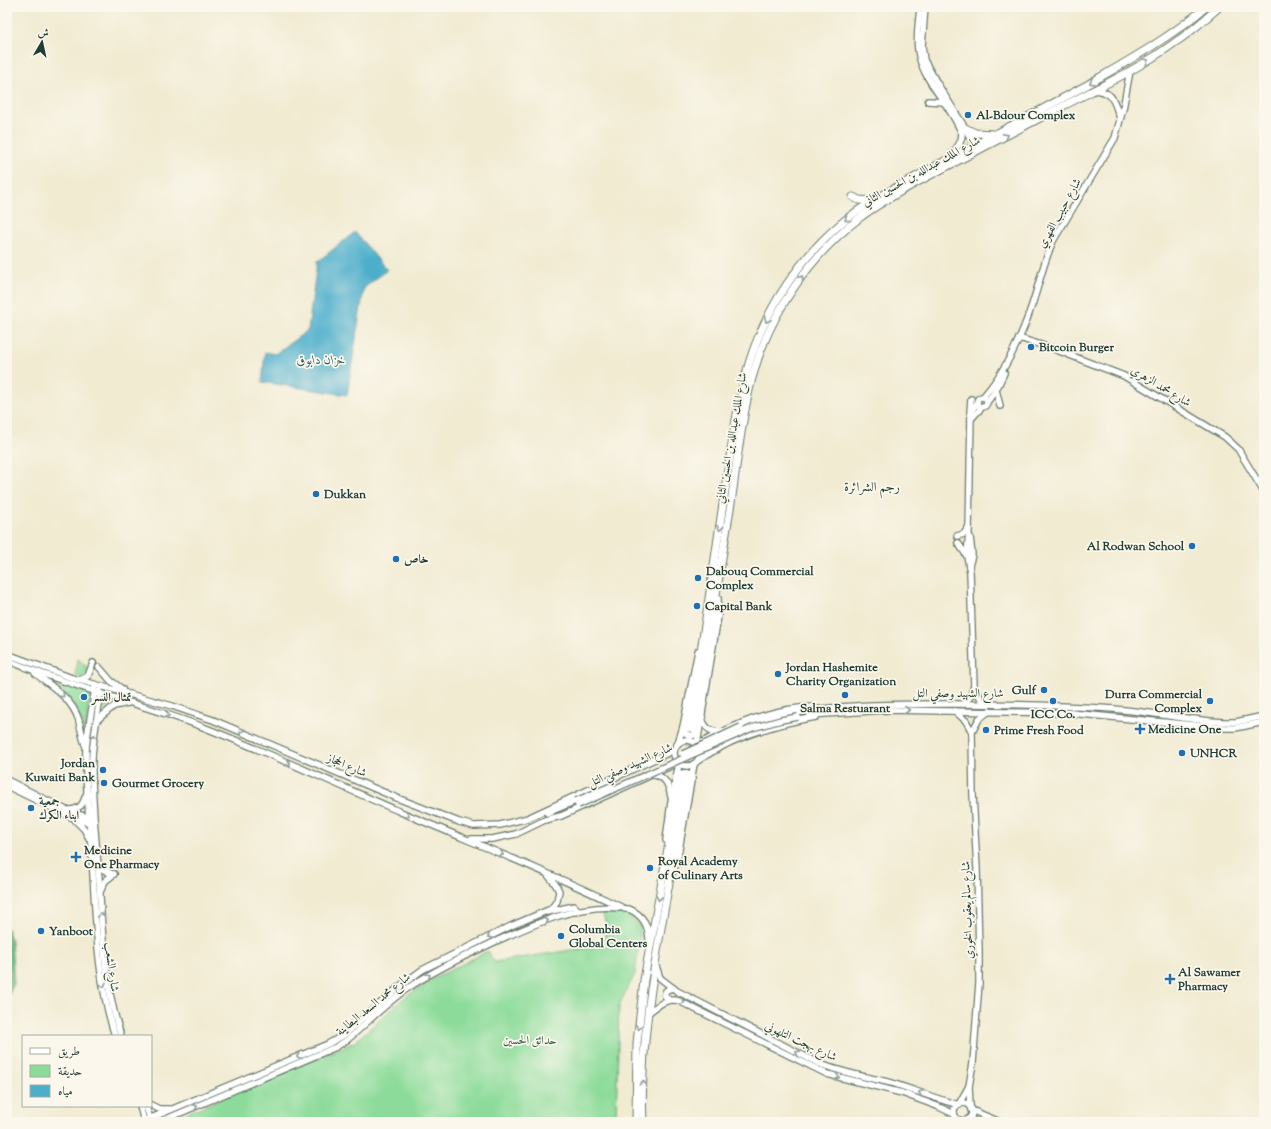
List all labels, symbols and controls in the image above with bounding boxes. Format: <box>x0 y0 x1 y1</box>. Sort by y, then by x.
north arrow <box>22 22 62 62</box>
text: ش <box>37 24 50 42</box>
one-way arrow <box>1142 59 1149 66</box>
one-way arrow <box>1089 77 1096 84</box>
place label: Al-Bdour Complex <box>975 107 1076 125</box>
marker: Al-Bdour Complex <box>963 110 973 120</box>
street label: شارع الملك عبدالله بن الحسين الثاني <box>859 132 984 213</box>
one-way arrow <box>1002 133 1010 141</box>
street label: شارع حبيب الفهري <box>1033 175 1087 252</box>
one-way arrow <box>844 214 851 222</box>
one-way arrow <box>796 275 803 282</box>
one-way arrow <box>764 316 772 324</box>
place label: Bitcoin Burger <box>1038 339 1114 357</box>
marker: Bitcoin Burger <box>1026 342 1036 352</box>
water label: خزان دابوق <box>297 352 346 370</box>
street label: شارع محمد الزهري <box>1126 362 1194 413</box>
street label: شارع الملك عبدالله بن الحسين الثاني <box>712 371 753 505</box>
district label: رجم الشرائرة <box>844 479 900 499</box>
place label: Dukkan <box>323 486 367 504</box>
marker: Dukkan <box>311 489 321 499</box>
one-way arrow <box>716 525 725 531</box>
place label: Al Rodwan School <box>1086 538 1185 556</box>
marker: Al Rodwan School <box>1187 541 1197 551</box>
place label: خاص <box>404 551 429 569</box>
marker: خاص <box>391 554 401 564</box>
place label: Dabouq Commercial Complex <box>705 563 814 595</box>
marker: Dabouq Commercial Complex <box>693 573 703 583</box>
place label: Capital Bank <box>705 598 773 616</box>
marker: Capital Bank <box>692 601 702 611</box>
place label: Jordan Hashemite Charity Organization <box>785 659 897 691</box>
marker: Jordan Hashemite Charity Organization <box>773 669 783 679</box>
place label: Gulf <box>1012 682 1037 700</box>
street label: شارع الشهيد وصفي التل <box>912 685 1004 705</box>
marker: Gulf <box>1039 685 1049 695</box>
place label: Durra Commercial Complex <box>1104 686 1203 718</box>
place label: تمثال النسر <box>90 689 132 707</box>
one-way arrow <box>57 690 65 698</box>
marker: Salma Restuarant <box>840 690 850 700</box>
marker: تمثال النسر <box>79 692 89 702</box>
marker: ICC Co. <box>1048 696 1058 706</box>
marker: Durra Commercial Complex <box>1205 696 1215 706</box>
place label: Salma Restuarant <box>800 700 891 718</box>
one-way arrow <box>904 706 910 715</box>
place label: ICC Co. <box>1030 706 1075 724</box>
one-way arrow <box>164 710 171 719</box>
place label: Medicine One <box>1147 721 1222 739</box>
place label: Prime Fresh Food <box>993 722 1084 740</box>
marker: Medicine One <box>1135 724 1145 734</box>
marker: Prime Fresh Food <box>981 725 991 735</box>
one-way arrow <box>238 729 245 737</box>
one-way arrow <box>89 734 98 740</box>
street label: شارع الشهيد وصفي التل <box>585 739 677 795</box>
place label: UNHCR <box>1189 745 1238 763</box>
marker: UNHCR <box>1177 748 1187 758</box>
street label: شارع الحجاز <box>323 749 369 783</box>
place label: Jordan Kuwaiti Bank <box>24 755 96 787</box>
one-way arrow <box>284 759 291 767</box>
marker: Jordan Kuwaiti Bank <box>98 765 108 775</box>
place label: Gourmet Grocery <box>112 775 204 793</box>
marker: Gourmet Grocery <box>99 778 109 788</box>
place label: جمعية ابناء الكرك <box>39 793 80 825</box>
marker: جمعية ابناء الكرك <box>26 803 36 813</box>
one-way arrow <box>404 810 411 818</box>
place label: Medicine One Pharmacy <box>83 842 159 874</box>
one-way arrow <box>497 849 504 857</box>
marker: Medicine One Pharmacy <box>71 852 81 862</box>
place label: Royal Academy of Culinary Arts <box>657 853 743 885</box>
street label: شارع سالم يعقوب الخوري <box>957 860 980 959</box>
marker: Royal Academy of Culinary Arts <box>645 863 655 873</box>
one-way arrow <box>655 895 664 902</box>
one-way arrow <box>97 912 105 918</box>
one-way arrow <box>542 917 549 926</box>
place label: Columbia Global Centers <box>569 921 648 953</box>
place label: Yanboot <box>48 923 94 941</box>
marker: Yanboot <box>36 926 46 936</box>
one-way arrow <box>487 931 495 939</box>
marker: Columbia Global Centers <box>556 931 566 941</box>
street label: شارع الشعب <box>98 941 123 993</box>
place label: Al Sawamer Pharmacy <box>1177 964 1241 996</box>
street label: شارع محمد السعد البطاينة <box>332 969 416 1041</box>
one-way arrow <box>424 973 431 980</box>
marker: Al Sawamer Pharmacy <box>1165 974 1175 984</box>
one-way arrow <box>98 982 107 988</box>
one-way arrow <box>679 998 686 1006</box>
street label: شارع بهجت التلهوني <box>761 1017 840 1067</box>
one-way arrow <box>634 1024 643 1030</box>
park label: حدائق الحسين <box>503 1032 557 1050</box>
legend <box>22 1035 152 1107</box>
text: طريق <box>58 1043 80 1061</box>
one-way arrow <box>795 1050 803 1058</box>
one-way arrow <box>295 1051 303 1059</box>
text: حديقة <box>58 1063 82 1081</box>
one-way arrow <box>834 1072 841 1080</box>
one-way arrow <box>639 1080 647 1086</box>
text: مياه <box>58 1083 73 1101</box>
one-way arrow <box>918 1090 925 1098</box>
one-way arrow <box>190 1104 198 1112</box>

